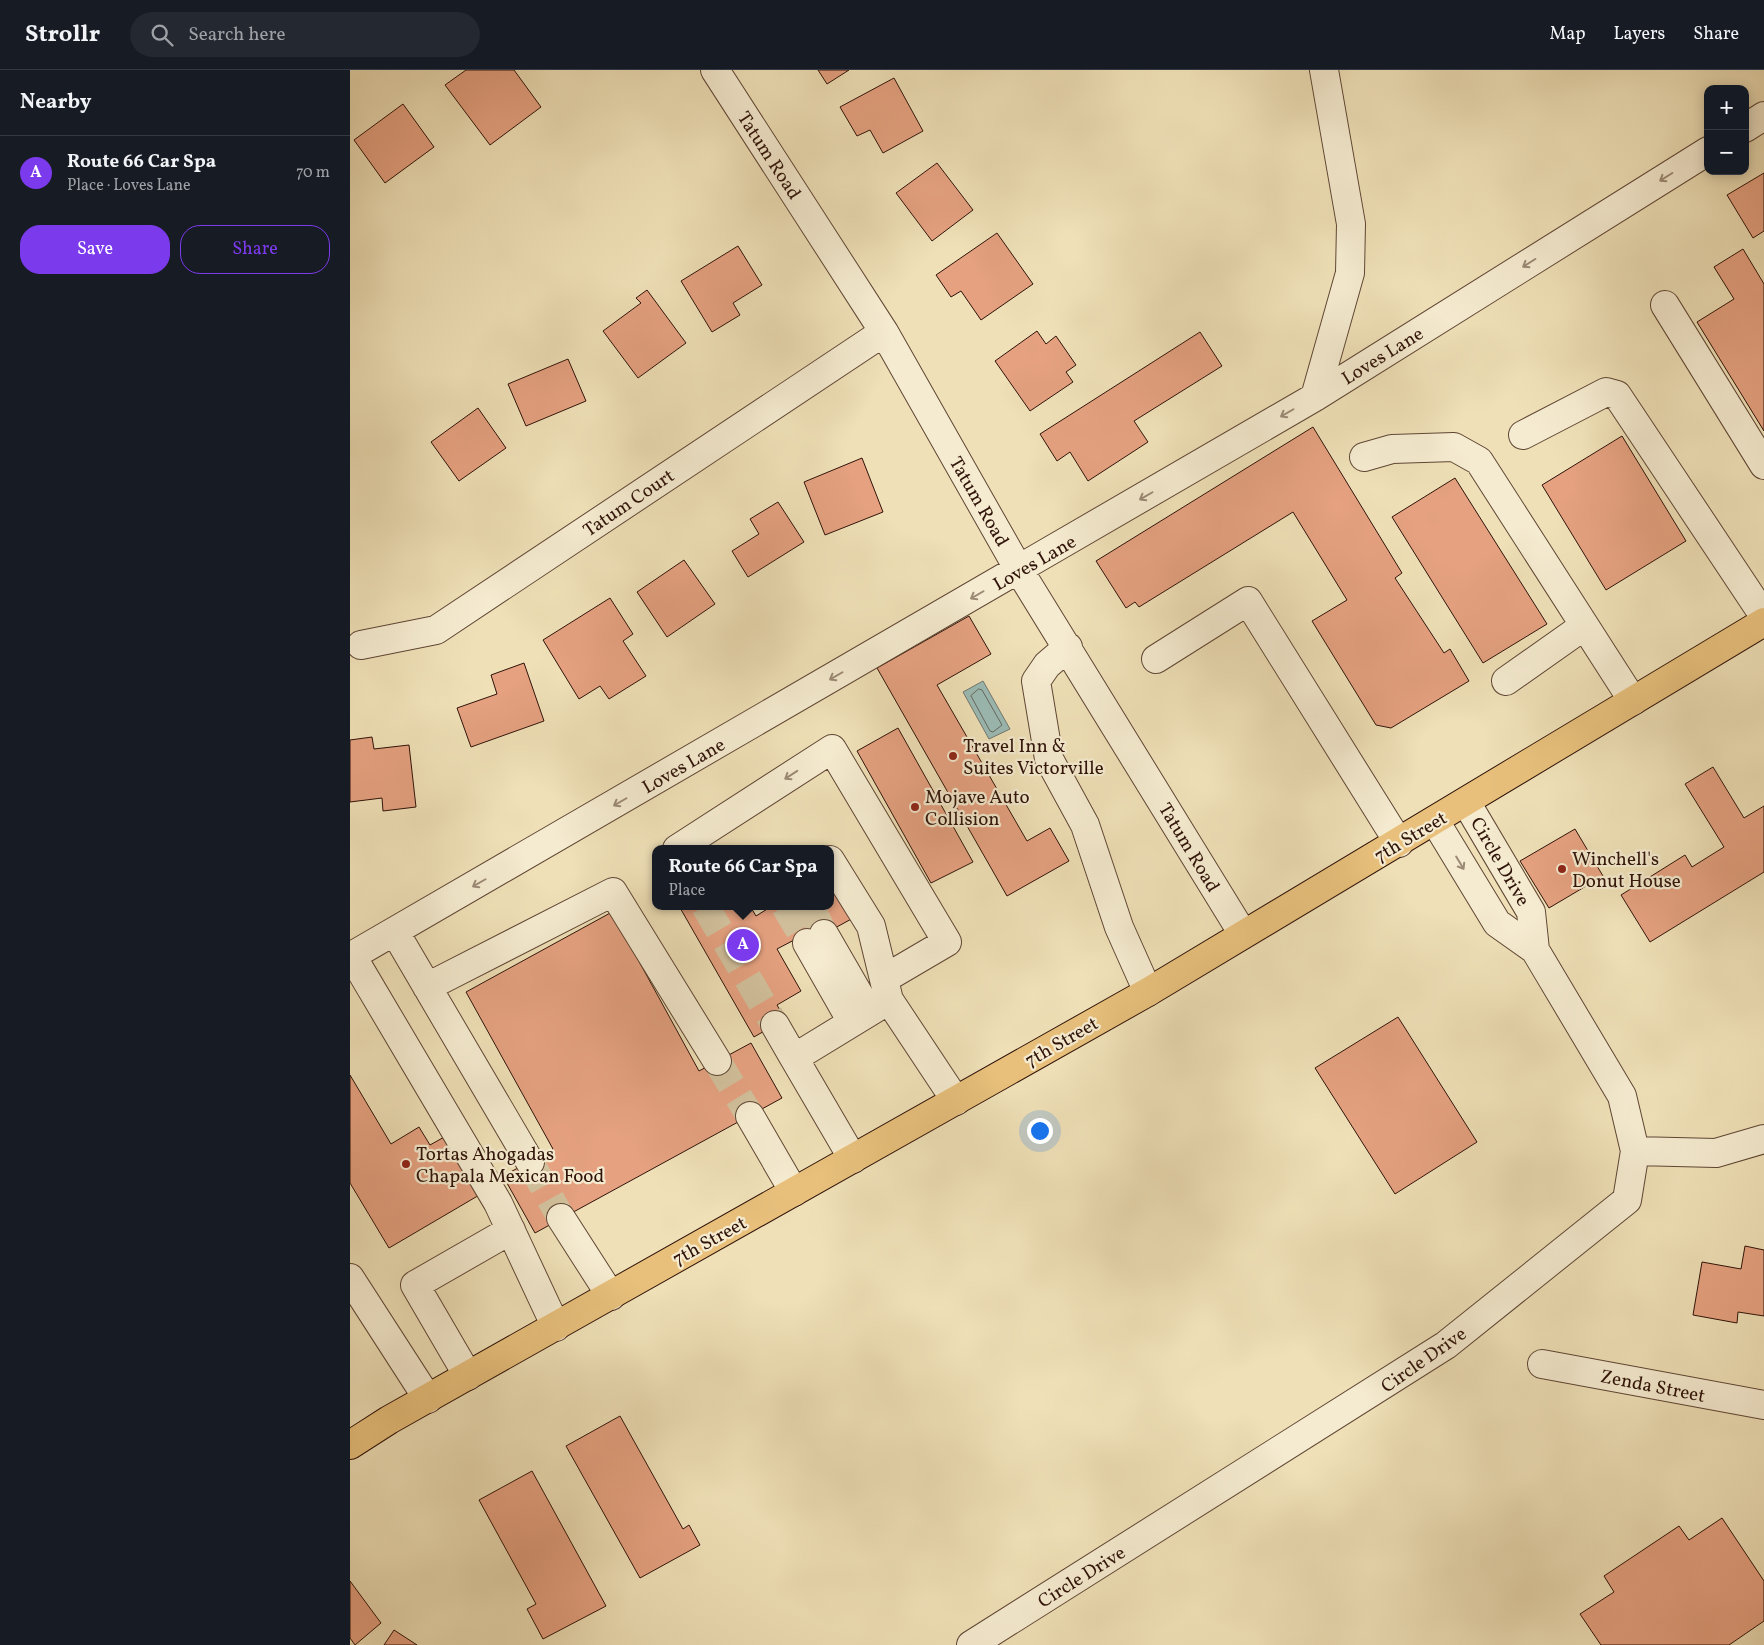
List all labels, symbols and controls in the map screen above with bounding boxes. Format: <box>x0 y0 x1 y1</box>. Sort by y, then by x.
search box <box>130 12 480 57</box>
text: Strollr <box>25 18 100 52</box>
icon: search <box>148 21 176 49</box>
text: Search here <box>188 22 286 48</box>
text: Map <box>1549 22 1585 47</box>
text: Layers <box>1613 22 1665 47</box>
text: Share <box>1693 22 1739 47</box>
map controls <box>1704 85 1749 175</box>
button: + <box>1704 85 1749 130</box>
text: Nearby <box>20 88 91 117</box>
street label: Tatum Road <box>730 107 806 205</box>
button: − <box>1704 130 1749 175</box>
text: Route 66 Car Spa <box>67 149 216 175</box>
text: A <box>30 162 42 184</box>
text: 70 m <box>296 162 330 184</box>
one-way arrow <box>1660 172 1674 182</box>
text: Place · Loves Lane <box>67 175 191 197</box>
button: Save <box>20 225 170 274</box>
button: Share <box>180 225 330 274</box>
one-way arrow <box>1522 258 1536 268</box>
street label: Loves Lane <box>1337 321 1429 392</box>
one-way arrow <box>1280 409 1294 419</box>
street label: Tatum Road <box>942 452 1015 552</box>
street label: Tatum Court <box>578 463 680 544</box>
one-way arrow <box>1140 491 1154 501</box>
street label: Loves Lane <box>989 530 1081 598</box>
one-way arrow <box>970 590 984 600</box>
one-way arrow <box>830 672 844 682</box>
street label: Loves Lane <box>638 733 730 801</box>
place label: Travel Inn & Suites Victorville <box>963 734 1104 782</box>
marker: Travel Inn & Suites Victorville <box>947 750 959 762</box>
one-way arrow <box>785 771 799 781</box>
place label: Mojave Auto Collision <box>925 785 1030 833</box>
one-way arrow <box>613 797 628 807</box>
street label: Tatum Road <box>1151 798 1225 898</box>
marker: Mojave Auto Collision <box>909 801 921 813</box>
street label: 7th Street <box>1370 806 1453 870</box>
street label: Circle Drive <box>1463 813 1535 911</box>
popup <box>652 845 834 910</box>
place label: Winchell's Donut House <box>1572 847 1681 895</box>
text: Route 66 Car Spa <box>668 854 818 880</box>
one-way arrow <box>1456 855 1466 869</box>
marker: Winchell's Donut House <box>1556 863 1568 875</box>
one-way arrow <box>472 878 487 888</box>
text: Place <box>668 880 705 902</box>
pin: A <box>727 926 759 964</box>
street label: 7th Street <box>1021 1011 1104 1074</box>
your location <box>1027 1118 1053 1144</box>
place label: Tortas Ahogadas Chapala Mexican Food <box>416 1142 604 1190</box>
marker: Tortas Ahogadas Chapala Mexican Food <box>400 1158 412 1170</box>
street label: 7th Street <box>668 1211 752 1273</box>
street label: Circle Drive <box>1376 1322 1472 1400</box>
street label: Zenda Street <box>1598 1364 1708 1410</box>
street label: Circle Drive <box>1033 1540 1131 1615</box>

